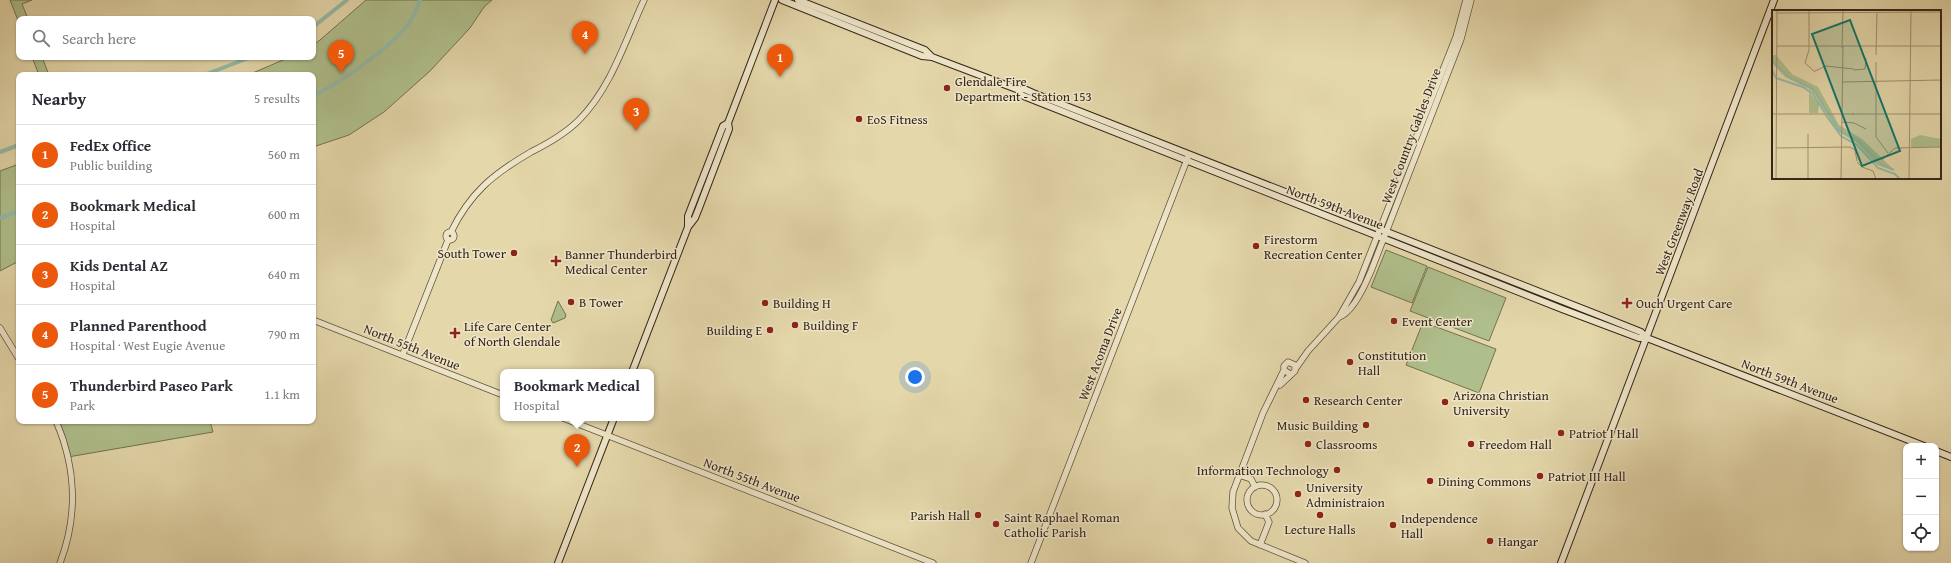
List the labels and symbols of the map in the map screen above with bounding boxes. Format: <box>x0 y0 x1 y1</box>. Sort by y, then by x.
inset map <box>1772 10 1941 179</box>
pin: 4 <box>572 21 598 54</box>
pin: 5 <box>328 40 354 73</box>
pin: 1 <box>767 44 793 77</box>
street label: West Country Gables Drive <box>1376 65 1446 207</box>
place label: Glendale Fire Department - Station 153 <box>955 72 1092 106</box>
marker: Glendale Fire Department - Station 153 <box>942 83 952 93</box>
pin: 3 <box>623 98 649 131</box>
place label: EoS Fitness <box>867 110 928 129</box>
marker: EoS Fitness <box>854 114 864 124</box>
street label: West Greenway Road <box>1650 166 1708 278</box>
street label: North 59th Avenue <box>1284 180 1386 234</box>
place label: Firestorm Recreation Center <box>1264 230 1363 264</box>
marker: Firestorm Recreation Center <box>1251 241 1261 251</box>
place label: South Tower <box>438 244 507 263</box>
place label: Banner Thunderbird Medical Center <box>565 245 677 279</box>
marker: South Tower <box>509 248 519 258</box>
marker: Banner Thunderbird Medical Center <box>550 255 562 267</box>
place label: B Tower <box>579 293 624 312</box>
place label: Building H <box>773 294 831 313</box>
place label: Ouch Urgent Care <box>1636 294 1732 313</box>
marker: B Tower <box>566 297 576 307</box>
marker: Ouch Urgent Care <box>1621 297 1633 309</box>
marker: Building H <box>760 298 770 308</box>
street label: West Acoma Drive <box>1074 305 1126 403</box>
place label: Event Center <box>1402 312 1473 331</box>
place label: Building F <box>803 316 858 335</box>
marker: Event Center <box>1389 316 1399 326</box>
place label: Life Care Center of North Glendale <box>464 317 560 351</box>
street label: North 55th Avenue <box>361 319 463 375</box>
marker: Building F <box>790 320 800 330</box>
place label: Building E <box>707 321 762 340</box>
marker: Building E <box>765 325 775 335</box>
marker: Life Care Center of North Glendale <box>449 327 461 339</box>
place label: Constitution Hall <box>1358 346 1427 380</box>
street label: North 59th Avenue <box>1739 354 1841 408</box>
marker: Constitution Hall <box>1345 357 1355 367</box>
your location <box>905 367 925 387</box>
place label: Arizona Christian University <box>1453 386 1549 420</box>
place label: Research Center <box>1314 391 1403 410</box>
marker: Research Center <box>1301 395 1311 405</box>
marker: Arizona Christian University <box>1440 397 1450 407</box>
place label: Music Building <box>1277 416 1359 435</box>
marker: Music Building <box>1361 420 1371 430</box>
place label: Patriot I Hall <box>1569 424 1639 443</box>
marker: Patriot I Hall <box>1556 428 1566 438</box>
pin: 2 <box>564 434 590 467</box>
place label: Classrooms <box>1316 435 1377 454</box>
place label: Freedom Hall <box>1479 435 1552 454</box>
marker: Classrooms <box>1303 439 1313 449</box>
marker: Freedom Hall <box>1466 439 1476 449</box>
street label: North 55th Avenue <box>701 453 803 507</box>
place label: Information Technology <box>1197 461 1330 480</box>
marker: Information Technology <box>1332 465 1342 475</box>
place label: Patriot III Hall <box>1548 467 1626 486</box>
marker: Patriot III Hall <box>1535 471 1545 481</box>
place label: Dining Commons <box>1438 472 1531 491</box>
marker: Dining Commons <box>1425 476 1435 486</box>
place label: University Administraion <box>1306 478 1385 512</box>
marker: University Administraion <box>1293 489 1303 499</box>
place label: Parish Hall <box>910 506 970 525</box>
place label: Saint Raphael Roman Catholic Parish <box>1004 508 1120 542</box>
place label: Independence Hall <box>1401 509 1478 543</box>
marker: Parish Hall <box>973 510 983 520</box>
marker: Lecture Halls <box>1315 510 1325 520</box>
marker: Saint Raphael Roman Catholic Parish <box>991 519 1001 529</box>
place label: Lecture Halls <box>1284 520 1356 539</box>
marker: Independence Hall <box>1388 520 1398 530</box>
place label: Hangar <box>1498 532 1539 551</box>
marker: Hangar <box>1485 536 1495 546</box>

